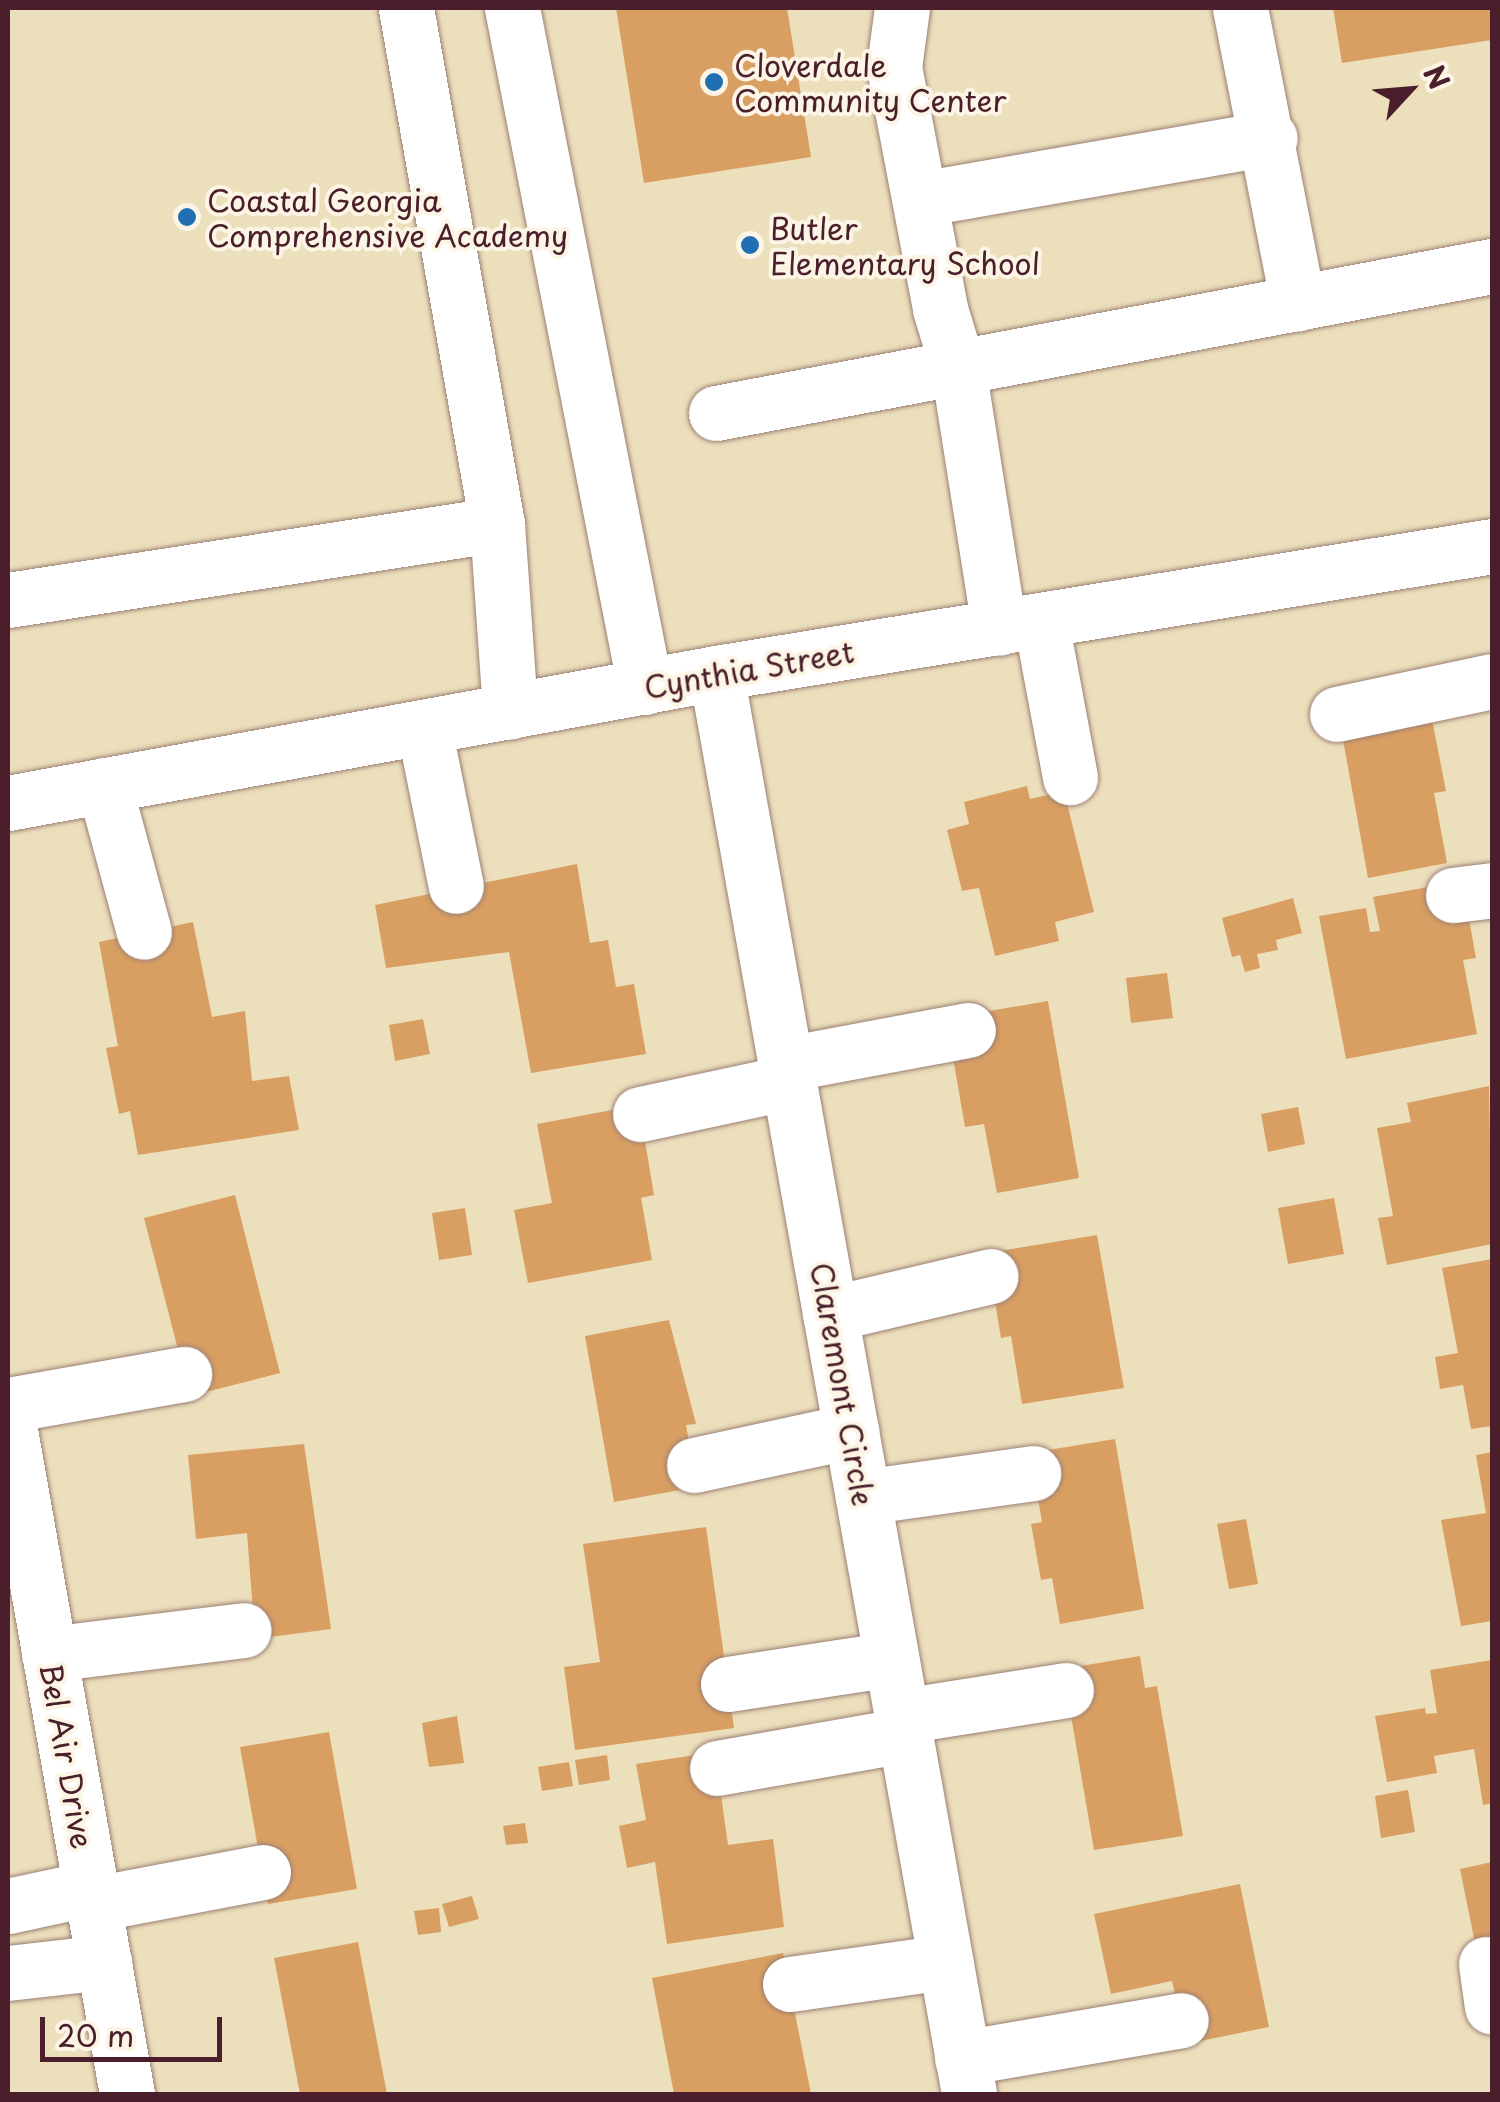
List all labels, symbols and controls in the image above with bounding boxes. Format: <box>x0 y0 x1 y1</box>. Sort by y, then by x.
north arrow <box>1360 40 1460 140</box>
place label: Cloverdale Community Center <box>734 47 1009 118</box>
text: N <box>1413 57 1462 96</box>
marker: Cloverdale Community Center <box>703 71 725 93</box>
place label: Coastal Georgia Comprehensive Academy <box>207 182 569 252</box>
marker: Coastal Georgia Comprehensive Academy <box>176 206 198 228</box>
place label: Butler Elementary School <box>770 210 1040 280</box>
marker: Butler Elementary School <box>739 234 761 256</box>
street label: Cynthia Street <box>641 633 857 705</box>
street label: Claremont Circle <box>804 1259 882 1509</box>
street label: Bel Air Drive <box>33 1662 101 1850</box>
scale bar <box>45 1997 228 2059</box>
text: 20 m <box>57 2012 134 2057</box>

